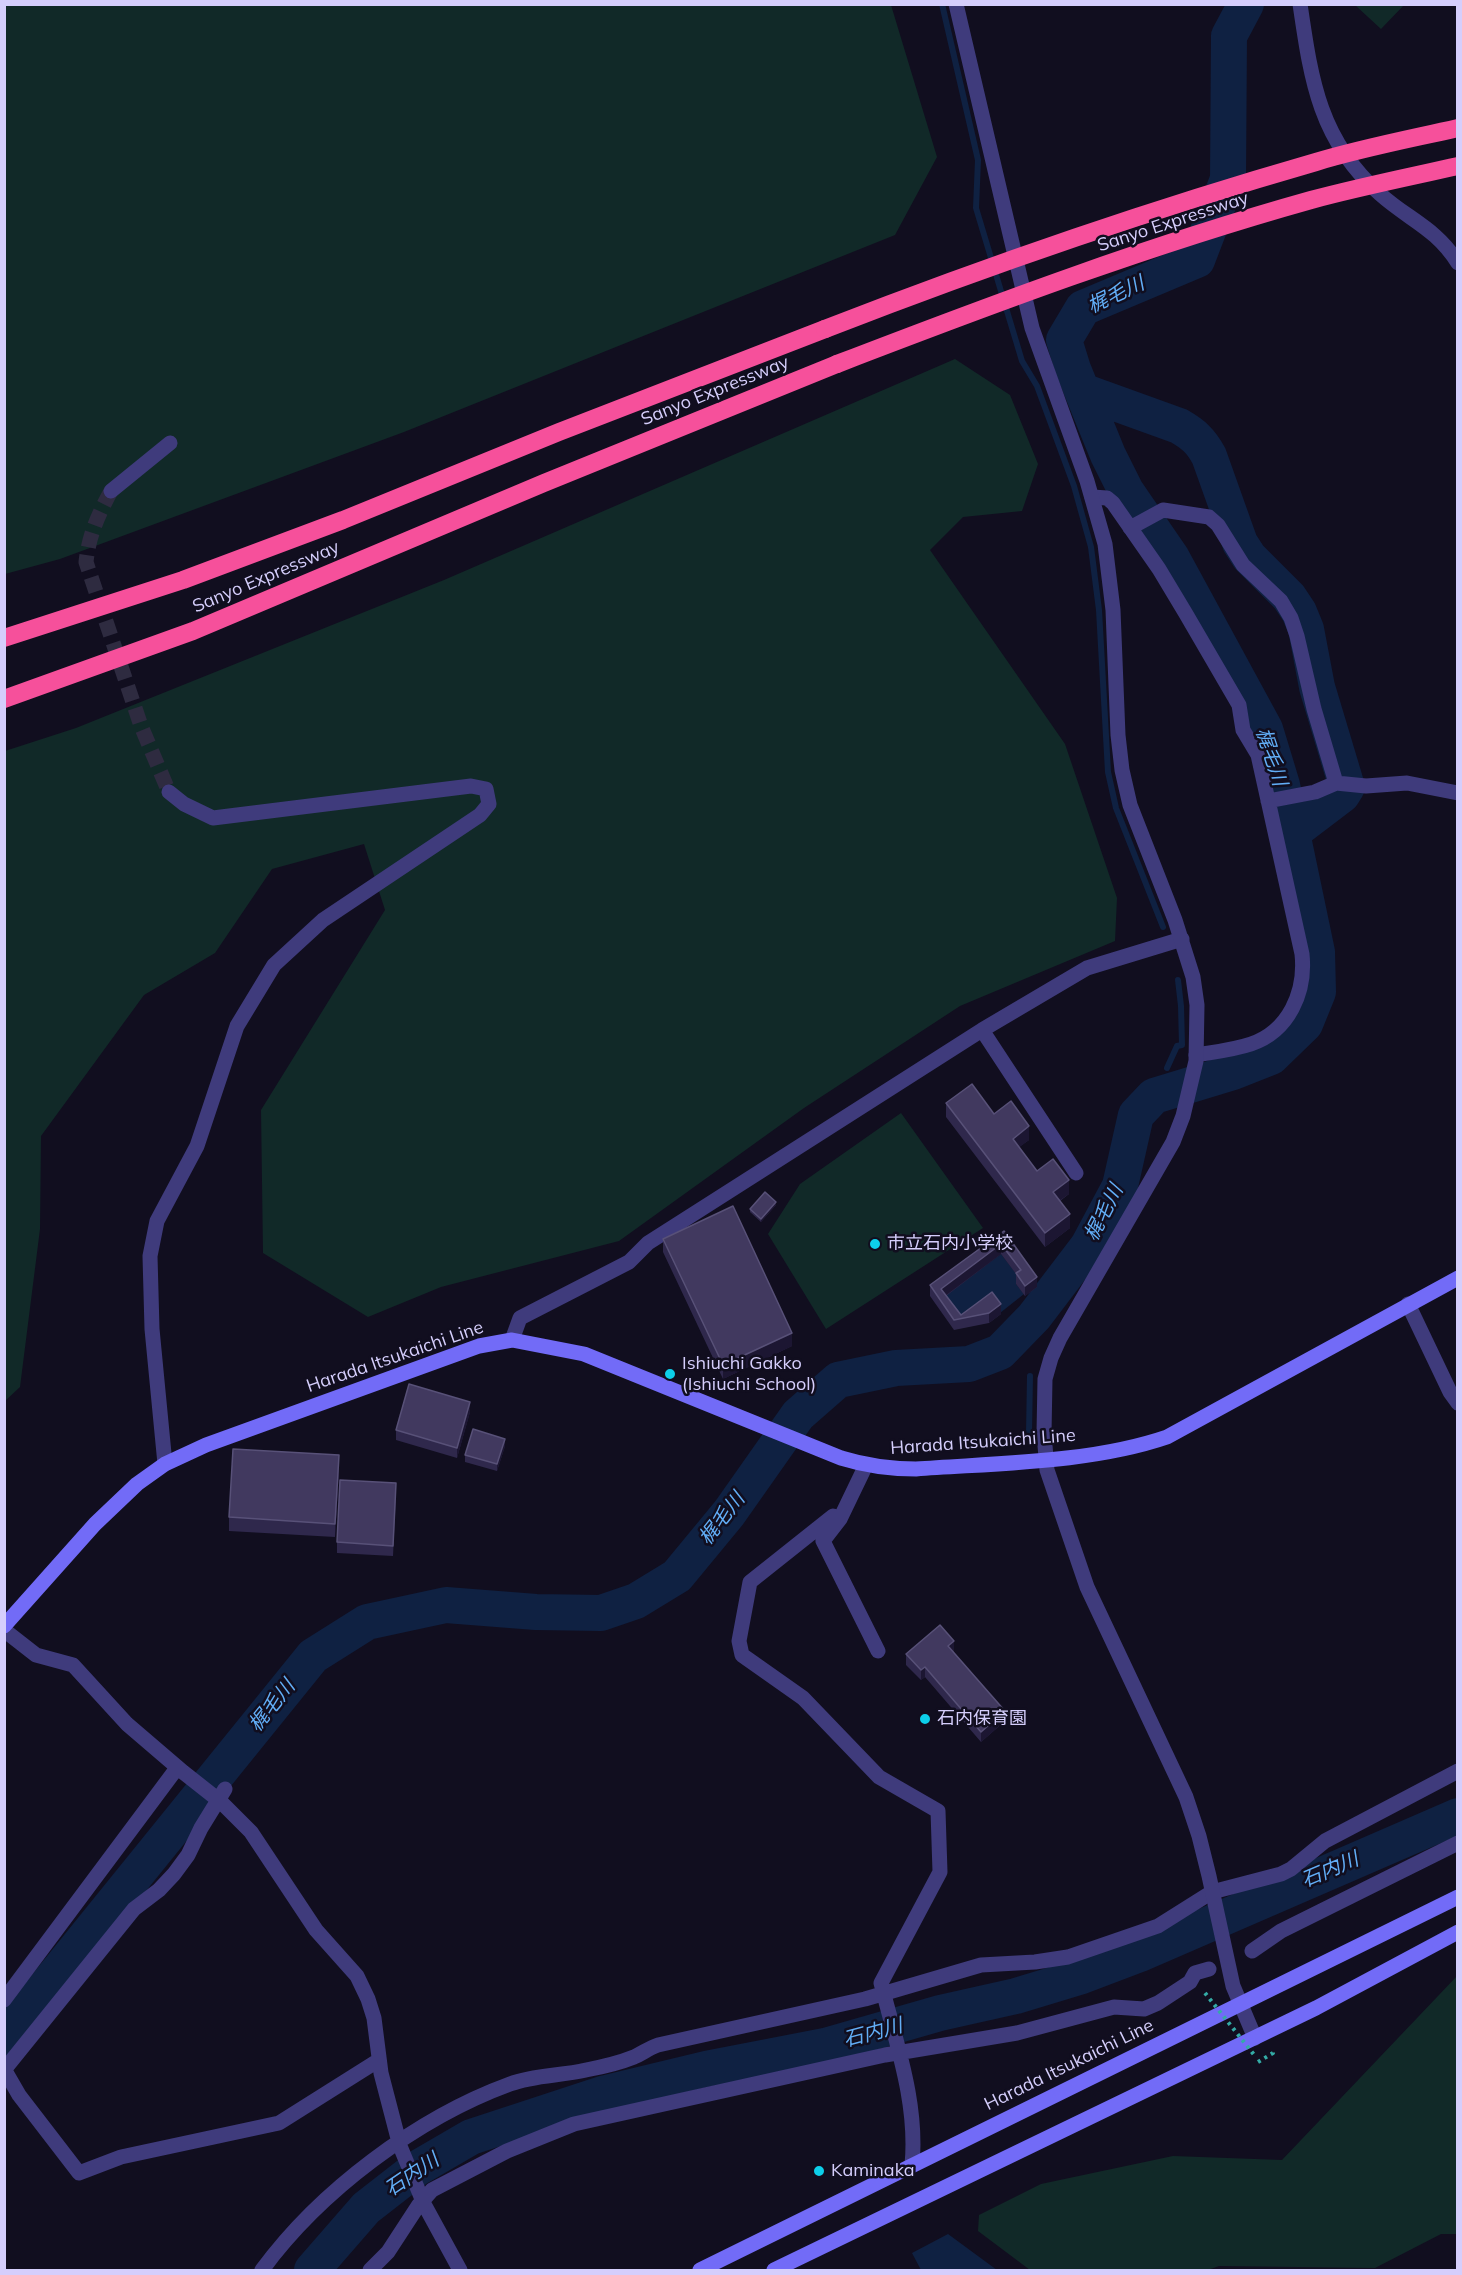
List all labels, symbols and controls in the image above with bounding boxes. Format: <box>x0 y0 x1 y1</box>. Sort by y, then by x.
street label: Sanyo Expressway <box>1095 187 1251 257</box>
water label: 梶毛川 <box>1084 271 1148 319</box>
street label: Sanyo Expressway <box>638 351 792 431</box>
street label: Sanyo Expressway <box>189 536 343 618</box>
water label: 梶毛川 <box>1250 725 1292 789</box>
water label: 梶毛川 <box>1080 1181 1128 1245</box>
place label: 市立石内小学校 <box>887 1233 1013 1255</box>
marker: 市立石内小学校 <box>868 1237 882 1251</box>
street label: Harada Itsukaichi Line <box>304 1317 486 1397</box>
place label: Ishiuchi Gakko (Ishiuchi School) <box>682 1353 816 1396</box>
marker: Ishiuchi Gakko (Ishiuchi School) <box>663 1367 677 1381</box>
street label: Harada Itsukaichi Line <box>890 1425 1076 1459</box>
water label: 梶毛川 <box>694 1488 750 1550</box>
water label: 梶毛川 <box>244 1675 300 1737</box>
place label: 石内保育園 <box>937 1708 1027 1730</box>
marker: 石内保育園 <box>918 1712 932 1726</box>
water label: 石内川 <box>1298 1847 1362 1893</box>
water label: 石内川 <box>841 2014 905 2052</box>
street label: Harada Itsukaichi Line <box>981 2015 1157 2115</box>
water label: 石内川 <box>380 2148 444 2202</box>
place label: Kaminaka <box>831 2160 915 2182</box>
marker: Kaminaka <box>812 2164 826 2178</box>

